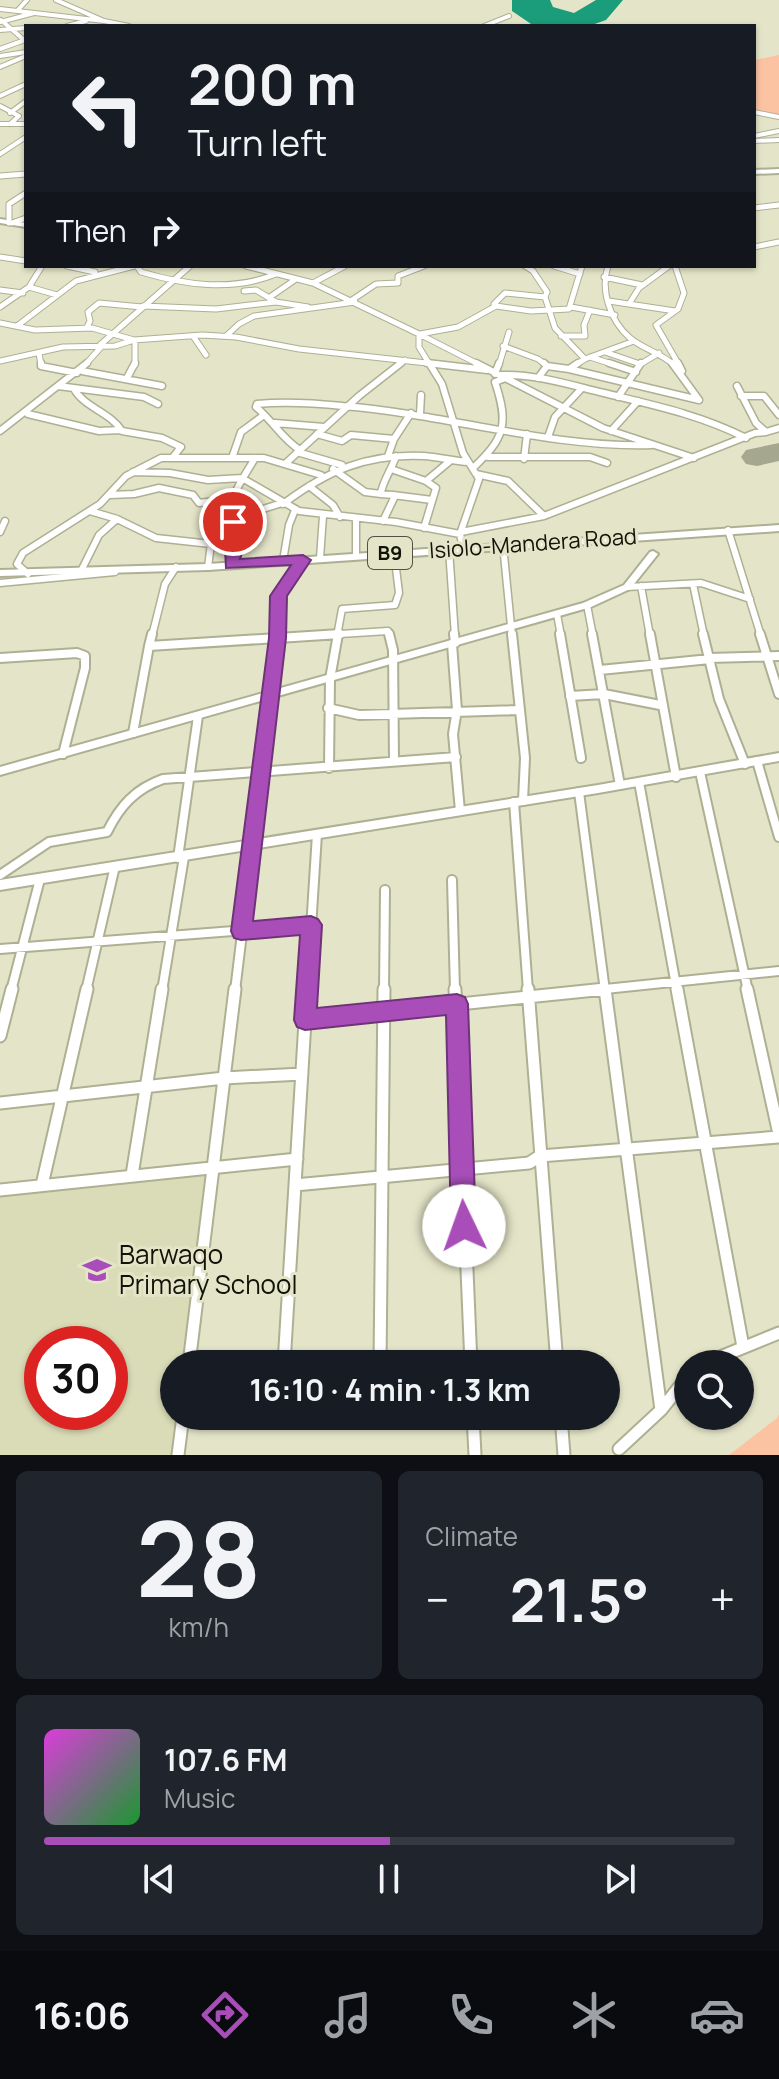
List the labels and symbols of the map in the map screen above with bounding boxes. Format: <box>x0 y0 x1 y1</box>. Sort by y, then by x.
pin <box>199 488 267 556</box>
street label: Isiolo-Mandera Road <box>428 521 638 565</box>
road number: B9 <box>368 537 412 569</box>
position arrow <box>422 1184 506 1268</box>
place label: Barwaqo Primary School <box>119 1236 297 1302</box>
school or university icon: Barwaqo Primary School <box>82 1255 112 1285</box>
speed limit sign: 30 <box>24 1326 128 1430</box>

